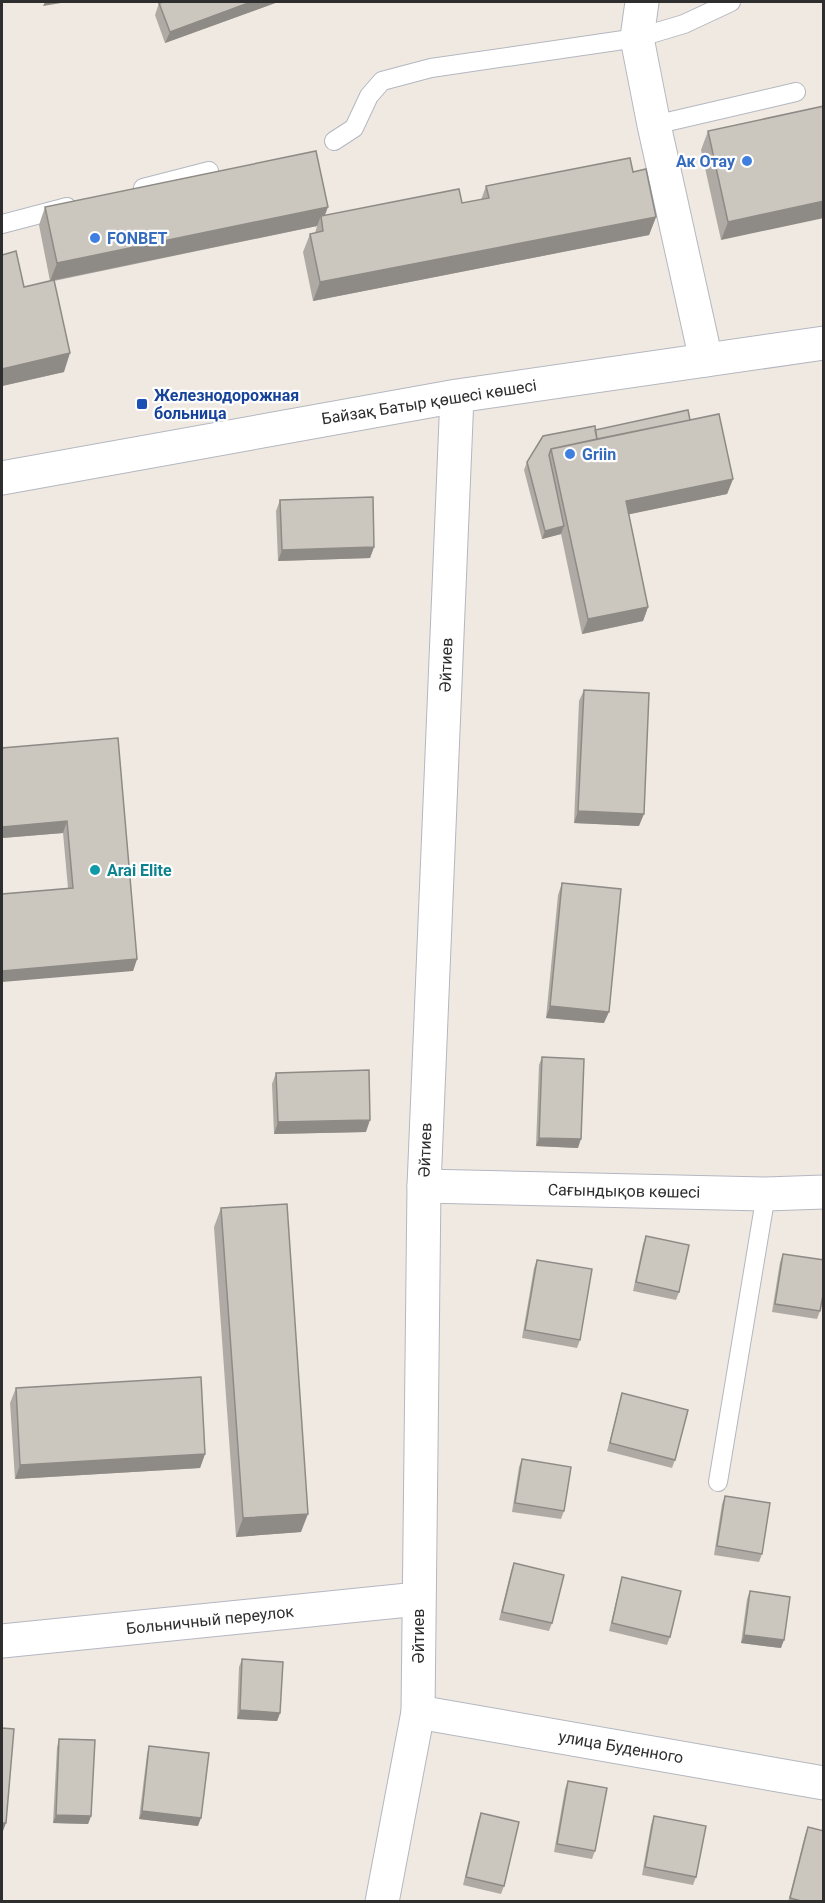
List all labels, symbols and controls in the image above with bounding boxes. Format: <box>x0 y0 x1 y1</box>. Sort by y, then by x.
place label: Ак Отау <box>676 152 736 171</box>
marker: Ак Отау <box>740 154 754 168</box>
place label: FONBET <box>107 229 167 248</box>
marker: FONBET <box>88 231 102 245</box>
street label: Байзақ Батыр қөшесі көшесі <box>320 376 538 428</box>
place label: Железнодорожная больница <box>154 386 299 423</box>
marker: Железнодорожная больница <box>135 397 149 411</box>
place label: Griin <box>582 445 616 464</box>
marker: Griin <box>563 447 577 461</box>
street label: Әйтиев <box>436 637 456 693</box>
place label: Arai Elite <box>107 861 172 880</box>
marker: Arai Elite <box>88 863 102 877</box>
street label: Әйтиев <box>415 1122 435 1178</box>
street label: Сағындықов көшесі <box>548 1180 700 1202</box>
street label: Больничный переулок <box>125 1602 295 1638</box>
street label: Әйтиев <box>409 1609 428 1663</box>
street label: улица Буденного <box>557 1727 685 1767</box>

